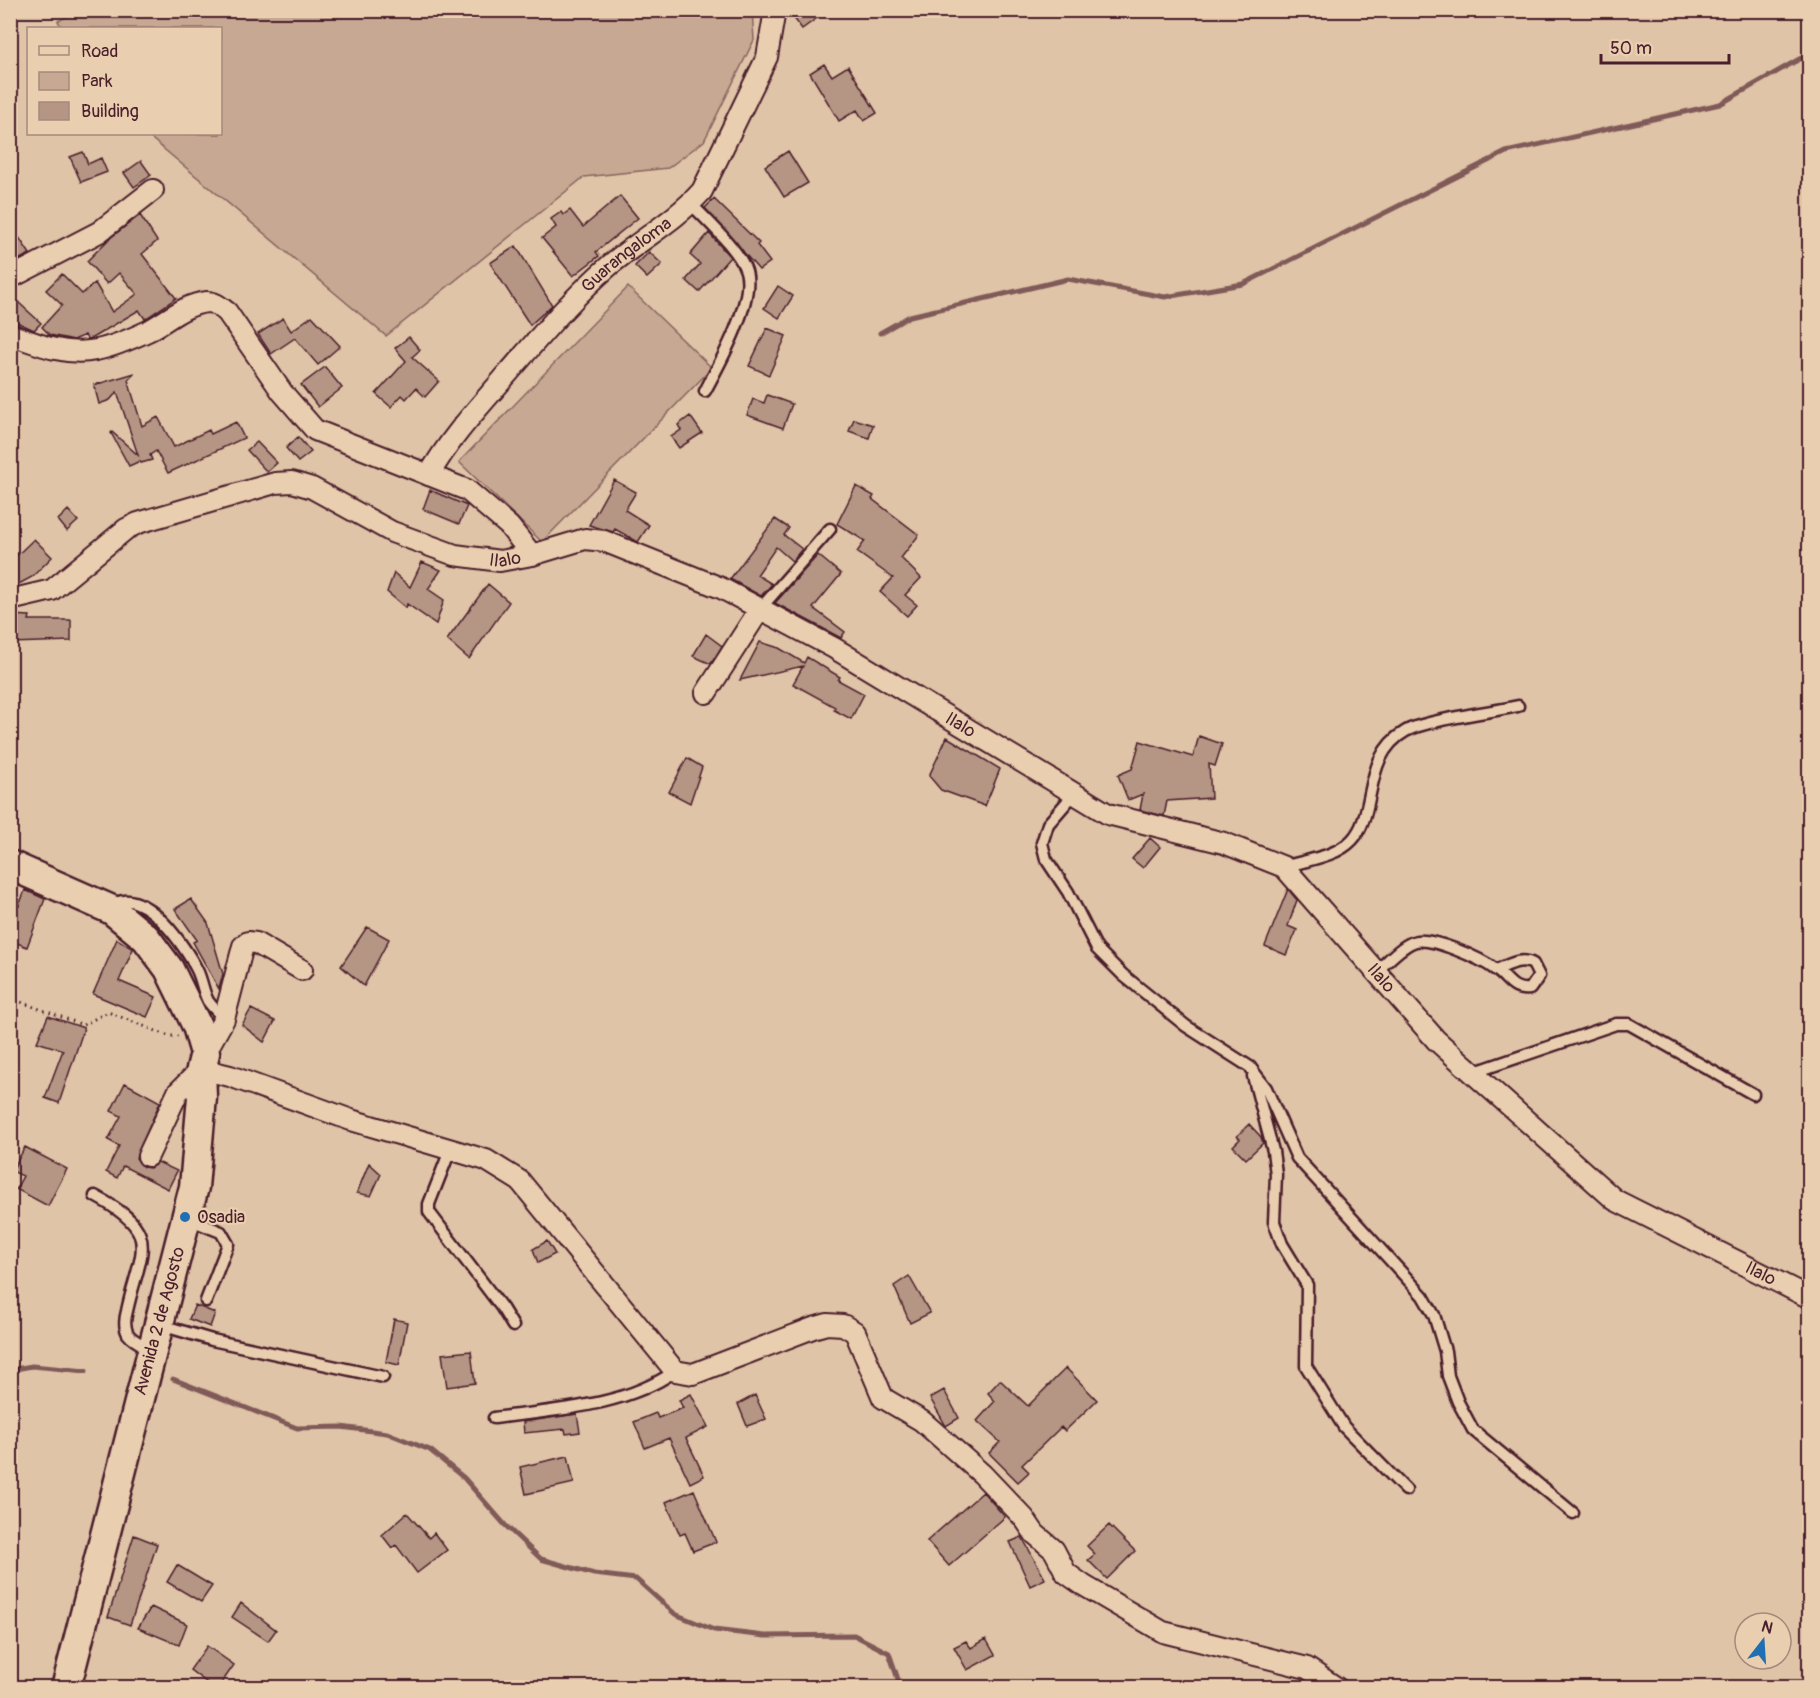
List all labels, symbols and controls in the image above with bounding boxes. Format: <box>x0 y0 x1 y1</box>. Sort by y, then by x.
legend <box>27 27 222 135</box>
scale bar <box>1601 27 1728 65</box>
text: 50 m <box>1610 37 1652 60</box>
text: Road <box>81 40 118 63</box>
text: Park <box>81 70 113 93</box>
text: Building <box>81 100 139 123</box>
street label: Guarangaloma <box>576 212 676 298</box>
street label: Ilalo <box>488 546 523 573</box>
street label: Ilalo <box>941 707 980 743</box>
street label: Ilalo <box>1362 959 1400 998</box>
place label: Osadia <box>197 1206 245 1229</box>
marker: Osadia <box>178 1210 192 1224</box>
street label: Avenida 2 de Agosto <box>129 1244 190 1398</box>
street label: Ilalo <box>1741 1256 1780 1291</box>
north arrow <box>1733 1611 1793 1671</box>
text: N <box>1759 1616 1775 1639</box>

